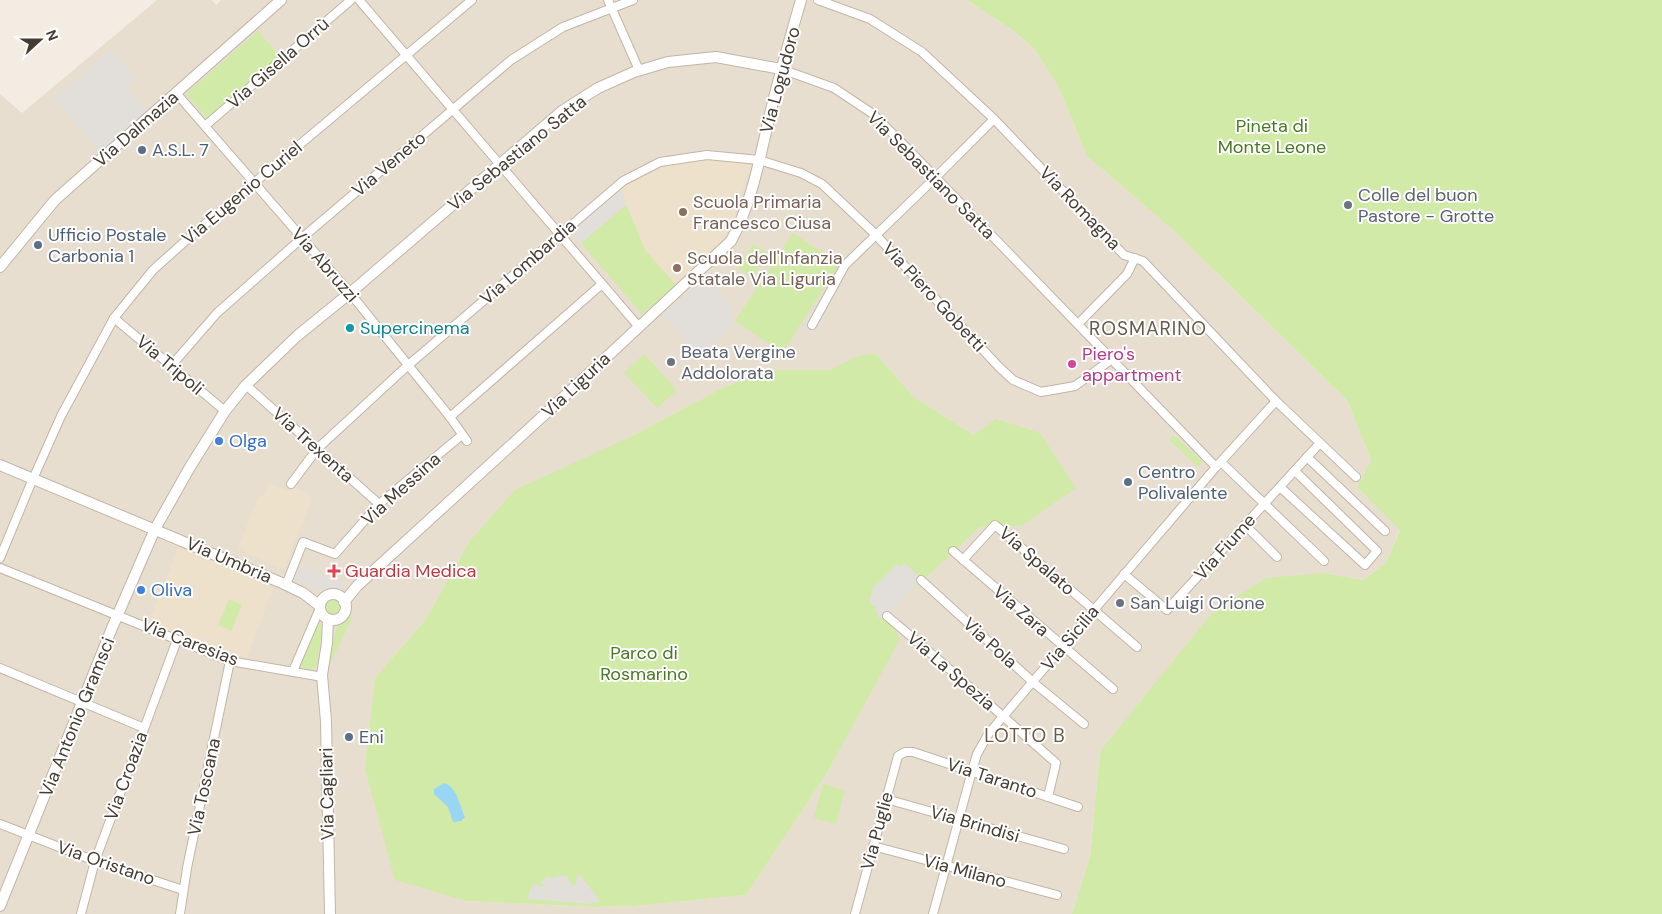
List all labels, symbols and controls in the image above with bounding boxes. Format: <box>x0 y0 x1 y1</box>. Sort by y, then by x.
street label: Via Gisella Orrù <box>222 12 334 114</box>
north arrow <box>15 15 65 65</box>
street label: Via Logudoro <box>754 24 806 136</box>
text: N <box>42 27 62 43</box>
street label: Via Dalmazia <box>88 85 184 173</box>
street label: Via Sebastiano Satta <box>443 90 591 216</box>
street label: Via Sebastiano Satta <box>862 106 1000 244</box>
park label: Pineta di Monte Leone <box>1218 114 1326 159</box>
street label: Via Veneto <box>347 126 431 202</box>
street label: Via Eugenio Curiel <box>177 136 307 250</box>
place label: A.S.L. 7 <box>152 138 209 162</box>
marker: A.S.L. 7 <box>136 144 148 156</box>
street label: Via Romagna <box>1034 161 1126 255</box>
place label: Colle del buon Pastore - Grotte <box>1358 183 1494 228</box>
place label: Scuola Primaria Francesco Ciusa <box>693 190 831 235</box>
marker: Colle del buon Pastore - Grotte <box>1342 199 1354 211</box>
marker: Scuola Primaria Francesco Ciusa <box>677 206 689 218</box>
street label: Via Lombardia <box>475 214 581 310</box>
street label: Via Abruzzi <box>286 222 364 308</box>
place label: Ufficio Postale Carbonia 1 <box>48 223 166 268</box>
street label: Via Piero Gobetti <box>877 237 991 357</box>
marker: Ufficio Postale Carbonia 1 <box>32 239 44 251</box>
place label: Scuola dell'Infanzia Statale Via Liguria <box>687 246 843 291</box>
marker: Scuola dell'Infanzia Statale Via Liguria <box>671 262 683 274</box>
place label: Supercinema <box>360 316 470 340</box>
district label: ROSMARINO <box>1089 316 1207 341</box>
marker: Supercinema <box>344 322 356 334</box>
street label: Via Tripoli <box>131 330 209 400</box>
place label: Beata Vergine Addolorata <box>681 340 796 385</box>
place label: Piero's appartment <box>1082 342 1182 387</box>
street label: Via Liguria <box>536 347 616 423</box>
marker: Beata Vergine Addolorata <box>665 356 677 368</box>
marker: Piero's appartment <box>1066 358 1078 370</box>
street label: Via Trexenta <box>267 402 359 488</box>
place label: Olga <box>229 429 267 453</box>
marker: Olga <box>213 435 225 447</box>
street label: Via Messina <box>356 447 446 531</box>
place label: Centro Polivalente <box>1138 460 1227 505</box>
marker: Centro Polivalente <box>1122 476 1134 488</box>
street label: Via Fiume <box>1189 509 1261 585</box>
street label: Via Spalato <box>994 521 1080 601</box>
street label: Via Umbria <box>183 531 275 589</box>
place label: Guardia Medica <box>345 559 476 583</box>
marker: Guardia Medica <box>327 564 341 578</box>
place label: Oliva <box>151 578 192 602</box>
street label: Via Zara <box>988 580 1054 642</box>
marker: Oliva <box>135 584 147 596</box>
place label: San Luigi Orione <box>1130 591 1265 615</box>
marker: San Luigi Orione <box>1114 597 1126 609</box>
street label: Via Sicilia <box>1036 600 1104 676</box>
street label: Via Caresias <box>138 612 242 672</box>
street label: Via Pola <box>958 612 1022 674</box>
street label: Via La Spezia <box>902 626 1000 716</box>
street label: Via Antonio Gramsci <box>34 633 120 801</box>
park label: Parco di Rosmarino <box>600 641 688 686</box>
district label: LOTTO B <box>984 723 1066 748</box>
place label: Eni <box>359 725 384 749</box>
street label: Via Croazia <box>99 728 153 824</box>
marker: Eni <box>343 731 355 743</box>
street label: Via Toscana <box>182 736 226 838</box>
street label: Via Cagliari <box>314 747 340 841</box>
street label: Via Taranto <box>944 752 1040 804</box>
street label: Via Puglie <box>855 789 899 873</box>
street label: Via Brindisi <box>927 800 1023 848</box>
street label: Via Oristano <box>54 835 158 891</box>
street label: Via Milano <box>921 848 1009 894</box>

